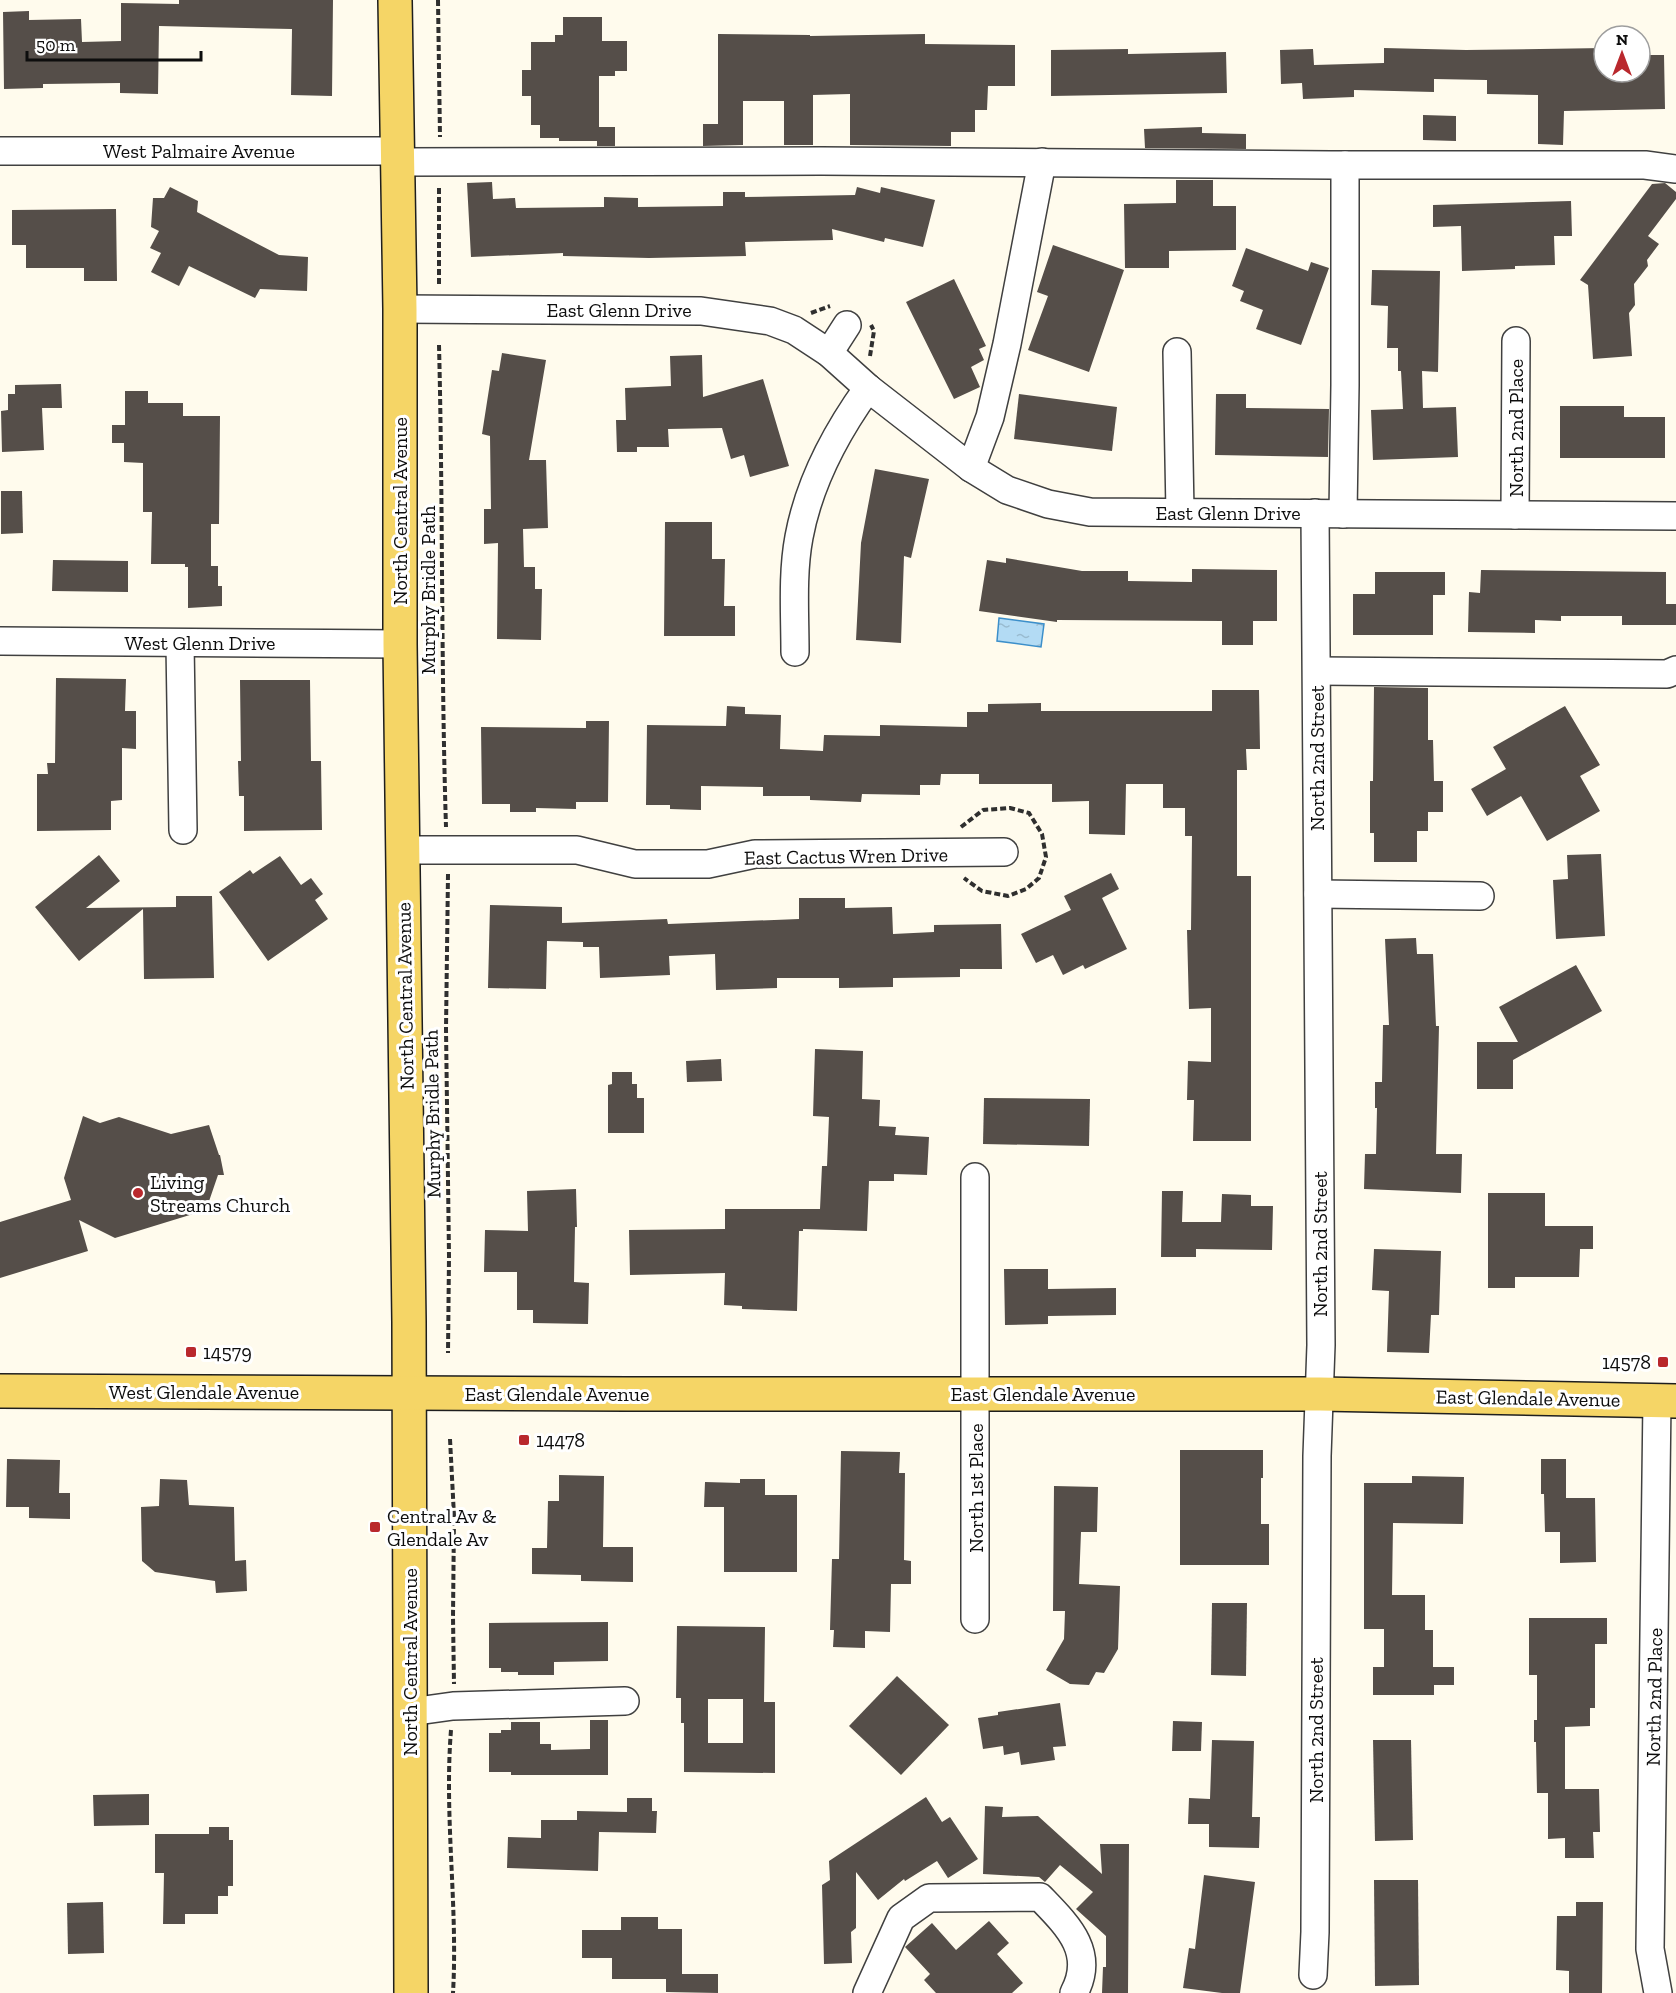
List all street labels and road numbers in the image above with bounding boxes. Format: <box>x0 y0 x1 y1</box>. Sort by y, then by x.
street label: West Palmaire Avenue <box>103 139 295 163</box>
street label: East Glenn Drive <box>546 298 692 322</box>
street label: North 2nd Place <box>1504 359 1528 497</box>
street label: North Central Avenue <box>388 417 412 605</box>
street label: East Glenn Drive <box>1155 501 1301 525</box>
street label: Murphy Bridle Path <box>416 505 440 674</box>
street label: West Glenn Drive <box>125 631 275 655</box>
street label: North 2nd Street <box>1305 684 1329 831</box>
street label: East Cactus Wren Drive <box>744 842 948 870</box>
street label: North Central Avenue <box>391 902 419 1090</box>
street label: Murphy Bridle Path <box>419 1029 445 1199</box>
street label: North 2nd Street <box>1308 1170 1332 1317</box>
street label: West Glendale Avenue <box>109 1380 299 1404</box>
street label: East Glendale Avenue <box>465 1382 649 1406</box>
street label: East Glendale Avenue <box>951 1382 1135 1406</box>
street label: East Glendale Avenue <box>1435 1384 1621 1412</box>
street label: North 1st Place <box>964 1423 988 1553</box>
street label: North Central Avenue <box>398 1568 422 1756</box>
street label: North 2nd Place <box>1641 1628 1667 1766</box>
street label: North 2nd Street <box>1304 1656 1328 1803</box>

